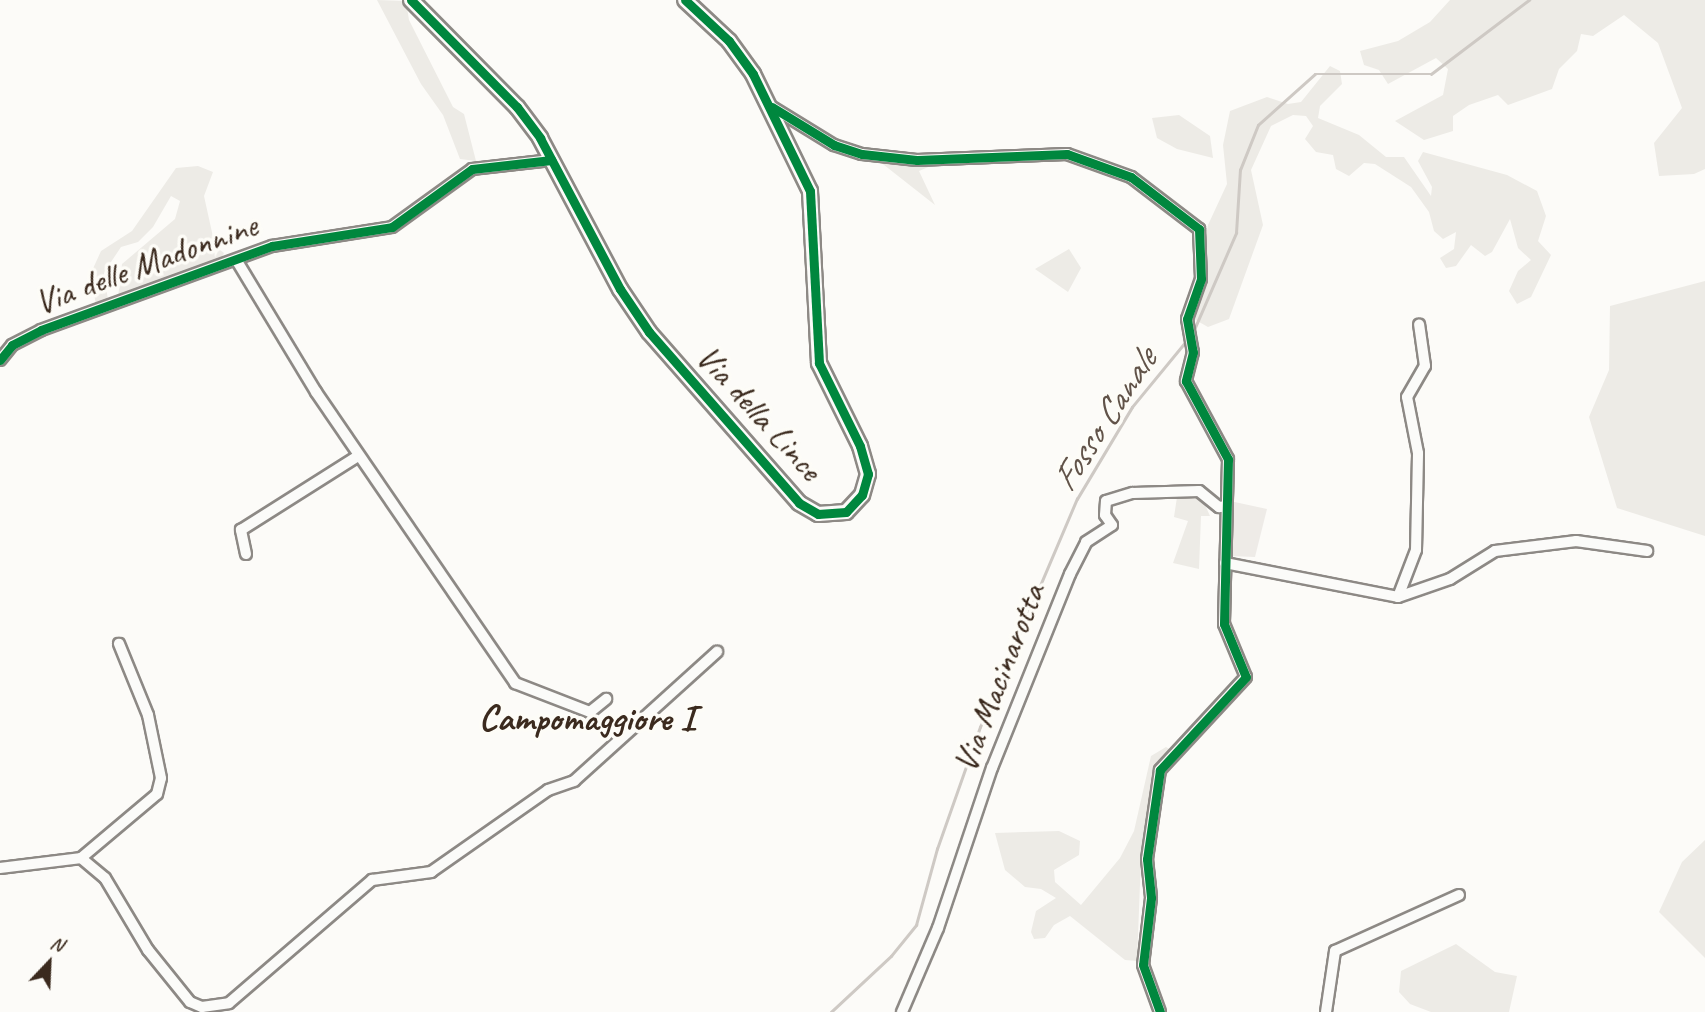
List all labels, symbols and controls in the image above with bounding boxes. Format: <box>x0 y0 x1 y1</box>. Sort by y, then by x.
street label: Via delle Madonnine <box>29 204 263 324</box>
street label: Via della Lince <box>688 337 830 489</box>
water label: Fosso Canale <box>1042 341 1166 499</box>
street label: Via Macinarotta <box>944 578 1054 778</box>
district label: Campomaggiore I <box>479 696 695 740</box>
north arrow <box>14 928 84 998</box>
text: N <box>47 930 67 957</box>

